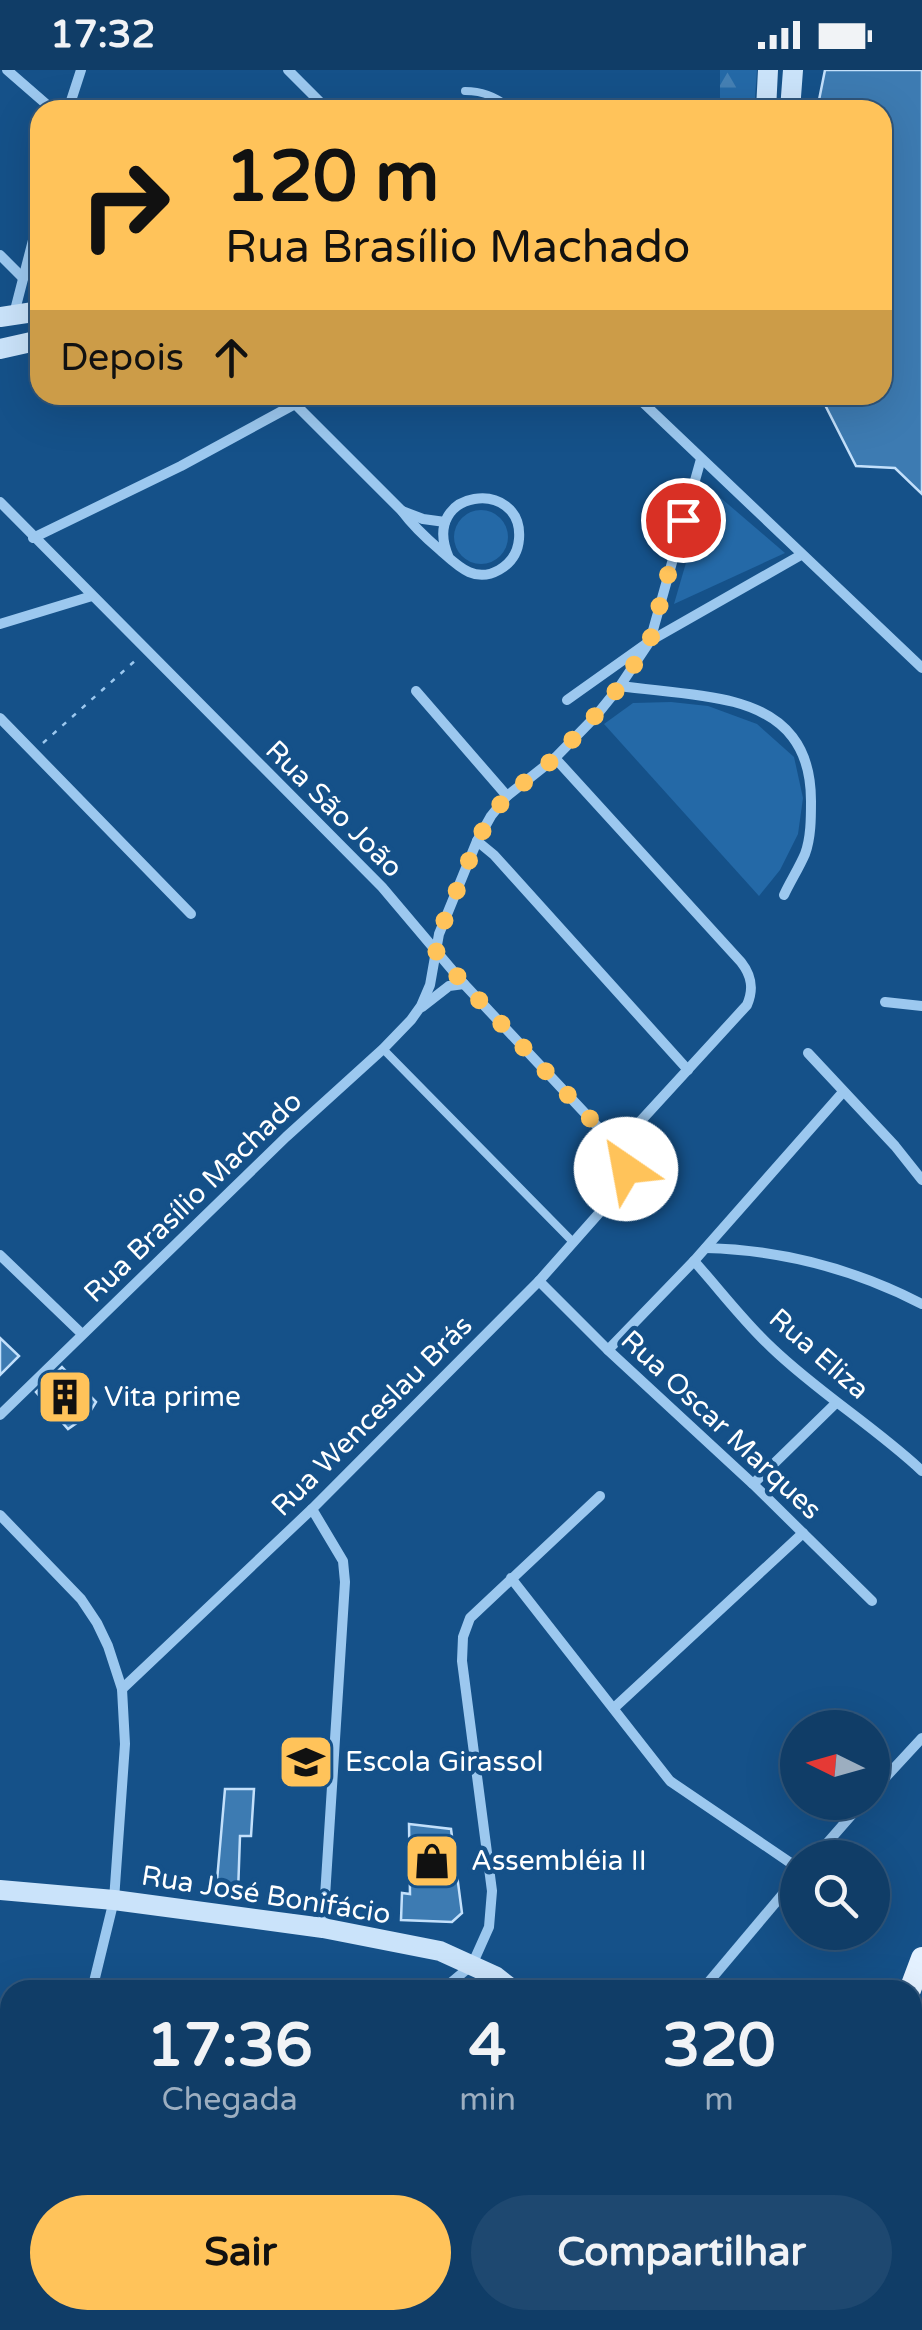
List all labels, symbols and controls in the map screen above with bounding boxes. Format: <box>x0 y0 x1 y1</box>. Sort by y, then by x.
text: 17:32 <box>50 12 155 58</box>
text: 120 m <box>225 136 439 220</box>
icon: right <box>60 140 190 270</box>
text: Rua Brasílio Machado <box>225 221 690 275</box>
icon: ahead <box>204 330 259 385</box>
text: Depois <box>60 335 184 381</box>
pin <box>641 478 726 563</box>
icon: arrive <box>656 493 711 548</box>
street label: Rua São João <box>258 733 410 885</box>
street label: Rua Brasílio Machado <box>77 1084 309 1310</box>
position arrow <box>574 1117 678 1221</box>
street label: Rua Eliza <box>762 1301 876 1407</box>
street label: Rua Wenceslau Brás <box>264 1308 480 1524</box>
street label: Rua Oscar Marques <box>614 1323 828 1527</box>
building icon: Vita prime <box>35 1367 95 1427</box>
place label: Vita prime <box>104 1380 241 1414</box>
north arrow <box>780 1710 890 1820</box>
map controls <box>780 1710 890 1950</box>
school or university icon: Escola Girassol <box>276 1732 336 1792</box>
place label: Escola Girassol <box>345 1745 543 1779</box>
shop icon: Assembléia II <box>402 1831 462 1891</box>
button: search <box>780 1840 890 1950</box>
place label: Assembléia II <box>471 1844 647 1878</box>
street label: Rua José Bonifácio <box>139 1859 393 1931</box>
text: 17:36 <box>146 2010 313 2082</box>
text: 4 <box>469 2010 506 2082</box>
text: 320 <box>662 2010 776 2082</box>
text: Chegada <box>162 2081 298 2119</box>
text: min <box>459 2081 516 2119</box>
text: m <box>704 2081 734 2119</box>
button: Sair <box>30 2195 451 2310</box>
button: Compartilhar <box>471 2195 892 2310</box>

